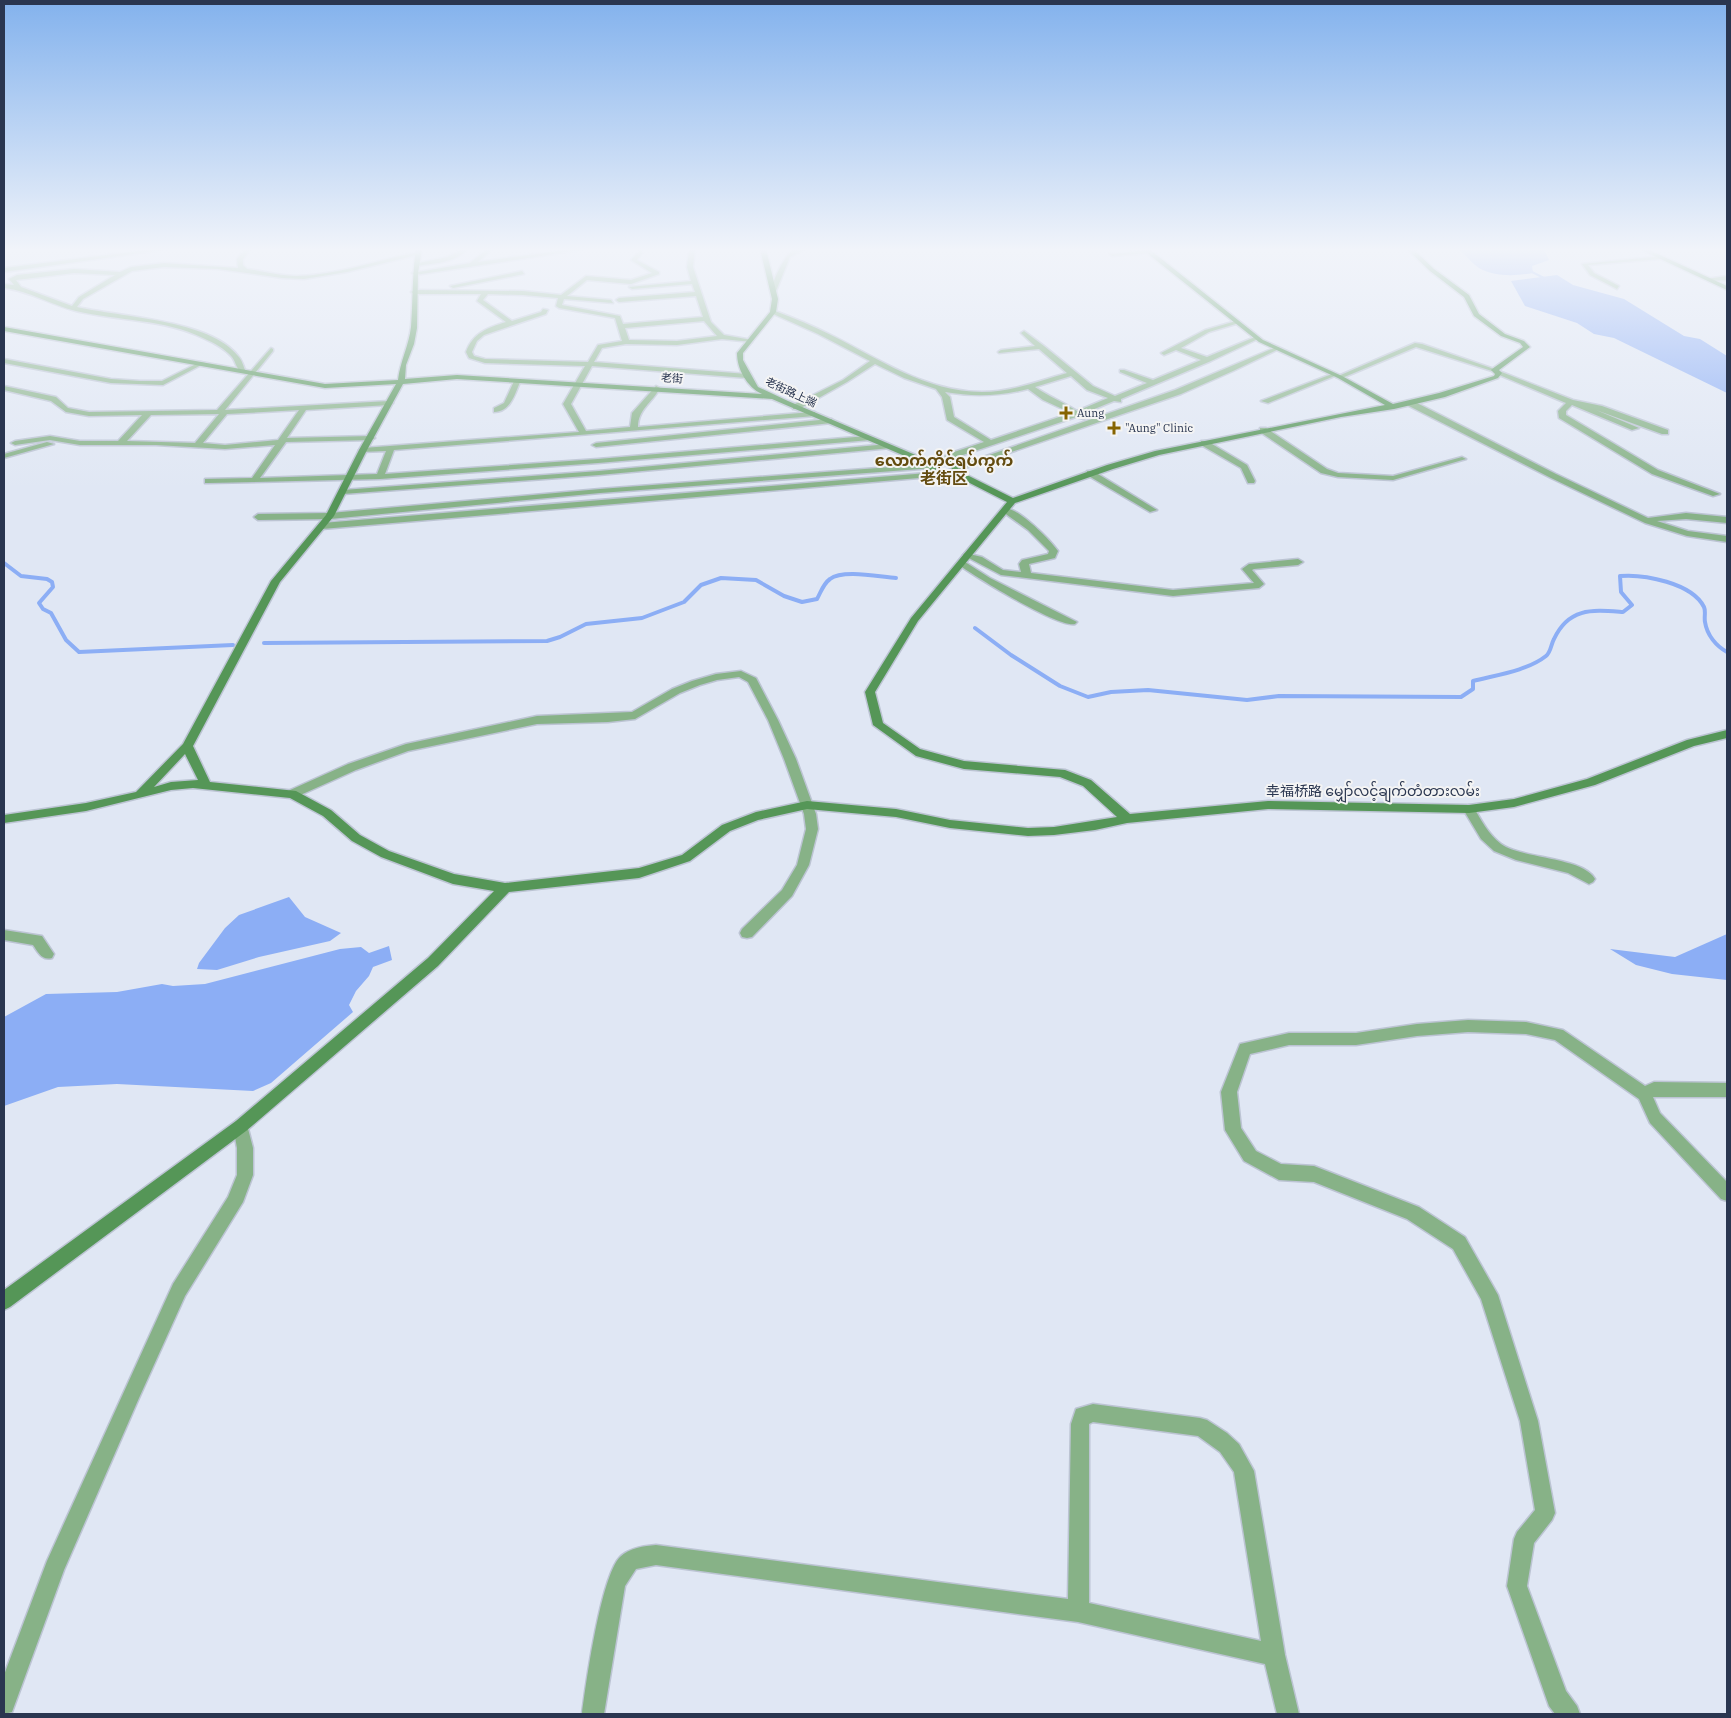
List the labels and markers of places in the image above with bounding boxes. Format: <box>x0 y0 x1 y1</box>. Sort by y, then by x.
marker: Aung <box>1059 406 1073 420</box>
place label: Aung <box>1077 406 1104 420</box>
marker: "Aung" Clinic <box>1107 421 1121 435</box>
place label: "Aung" Clinic <box>1125 421 1193 435</box>

